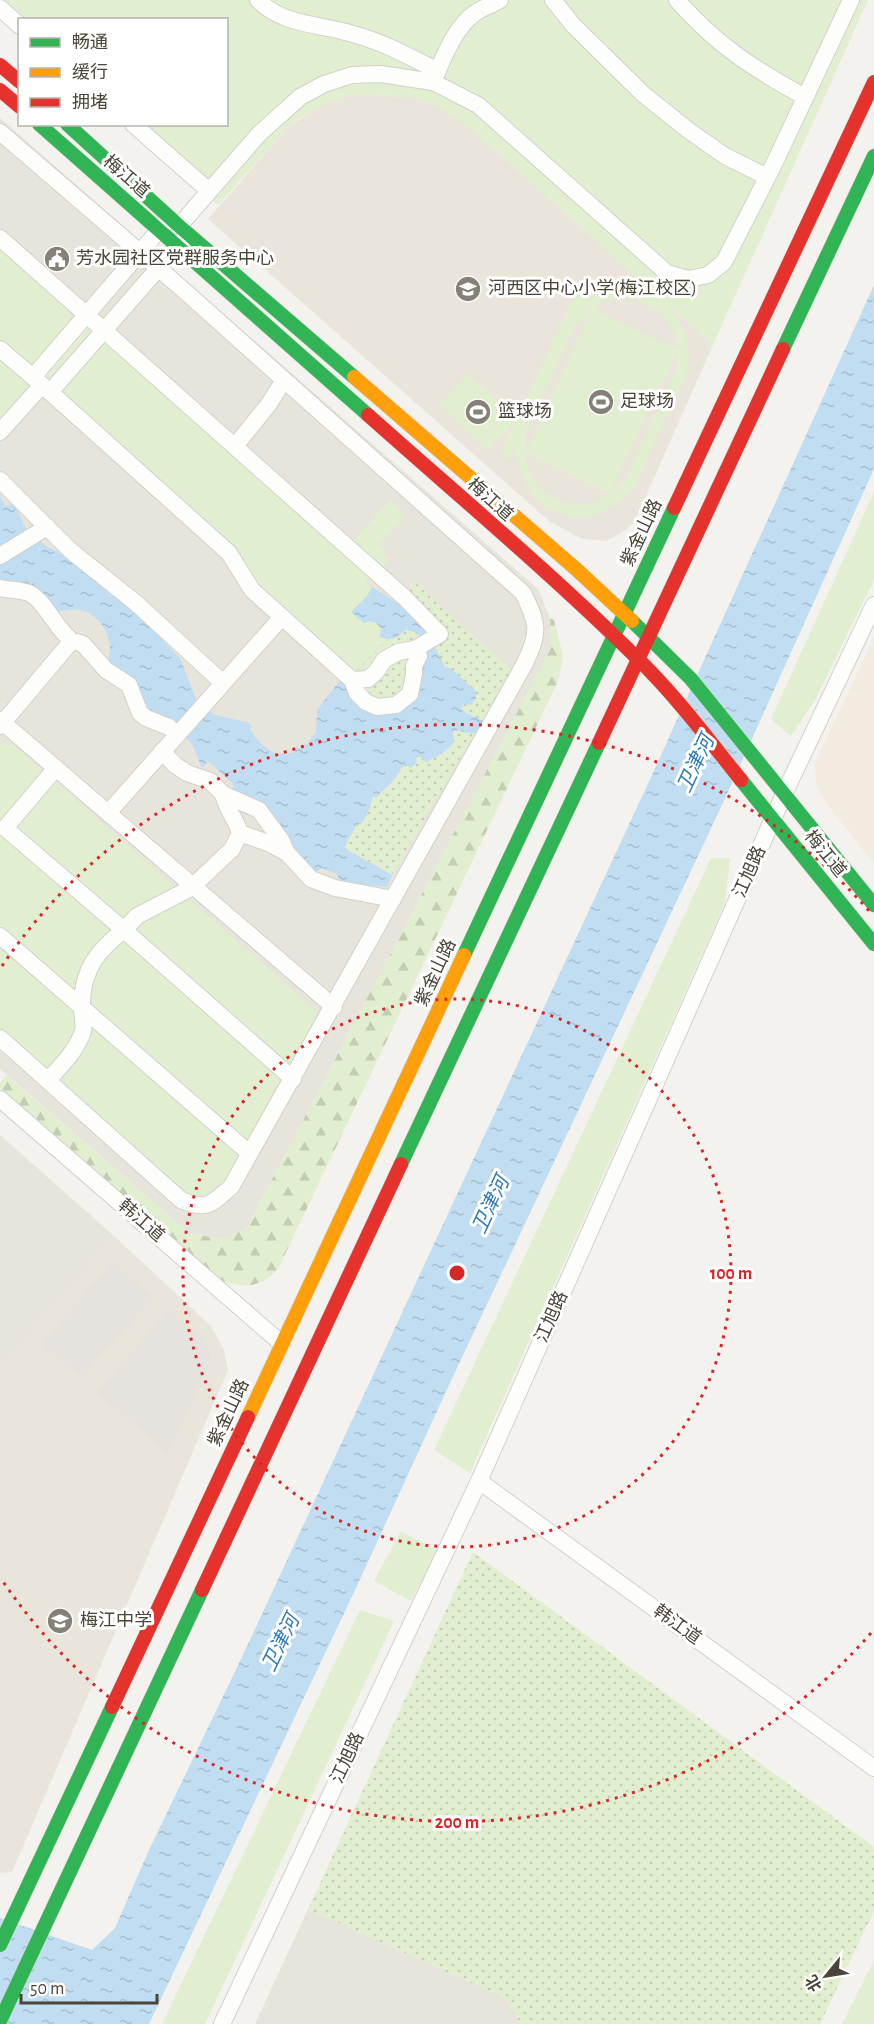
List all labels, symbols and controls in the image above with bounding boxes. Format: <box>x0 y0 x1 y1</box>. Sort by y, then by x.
legend <box>18 18 228 126</box>
text: 畅通 <box>72 32 108 52</box>
text: 缓行 <box>72 62 108 82</box>
text: 拥堵 <box>72 92 108 112</box>
street label: 梅江道 <box>100 151 154 202</box>
public building icon: 芳水园社区党群服务中心 <box>42 244 72 274</box>
place label: 芳水园社区党群服务中心 <box>76 248 274 268</box>
school or university icon: 河西区中心小学(梅江校区) <box>453 274 483 304</box>
place label: 河西区中心小学(梅江校区) <box>488 278 697 298</box>
sports icon: 足球场 <box>586 387 616 417</box>
place label: 足球场 <box>620 391 674 411</box>
sports icon: 篮球场 <box>463 397 493 427</box>
place label: 篮球场 <box>498 401 552 421</box>
street label: 梅江道 <box>464 474 517 525</box>
street label: 紫金山路 <box>617 496 665 569</box>
water label: 卫津河 <box>673 729 719 795</box>
street label: 梅江道 <box>801 826 851 881</box>
street label: 江旭路 <box>729 843 769 900</box>
street label: 紫金山路 <box>411 936 459 1009</box>
water label: 卫津河 <box>468 1170 514 1236</box>
street label: 韩江道 <box>115 1195 169 1246</box>
centre of rings <box>447 1263 467 1283</box>
text: 100 m <box>710 1265 752 1283</box>
street label: 江旭路 <box>531 1288 571 1345</box>
street label: 紫金山路 <box>204 1376 252 1449</box>
street label: 韩江道 <box>650 1600 705 1648</box>
school or university icon: 梅江中学 <box>45 1606 75 1636</box>
water label: 卫津河 <box>258 1608 305 1674</box>
place label: 梅江中学 <box>80 1610 152 1630</box>
street label: 江旭路 <box>327 1729 368 1786</box>
text: 200 m <box>435 1814 479 1832</box>
north arrow <box>796 1946 856 2006</box>
scale bar <box>21 1967 158 2005</box>
text: 北 <box>802 1972 825 1994</box>
text: 50 m <box>30 1980 64 1998</box>

